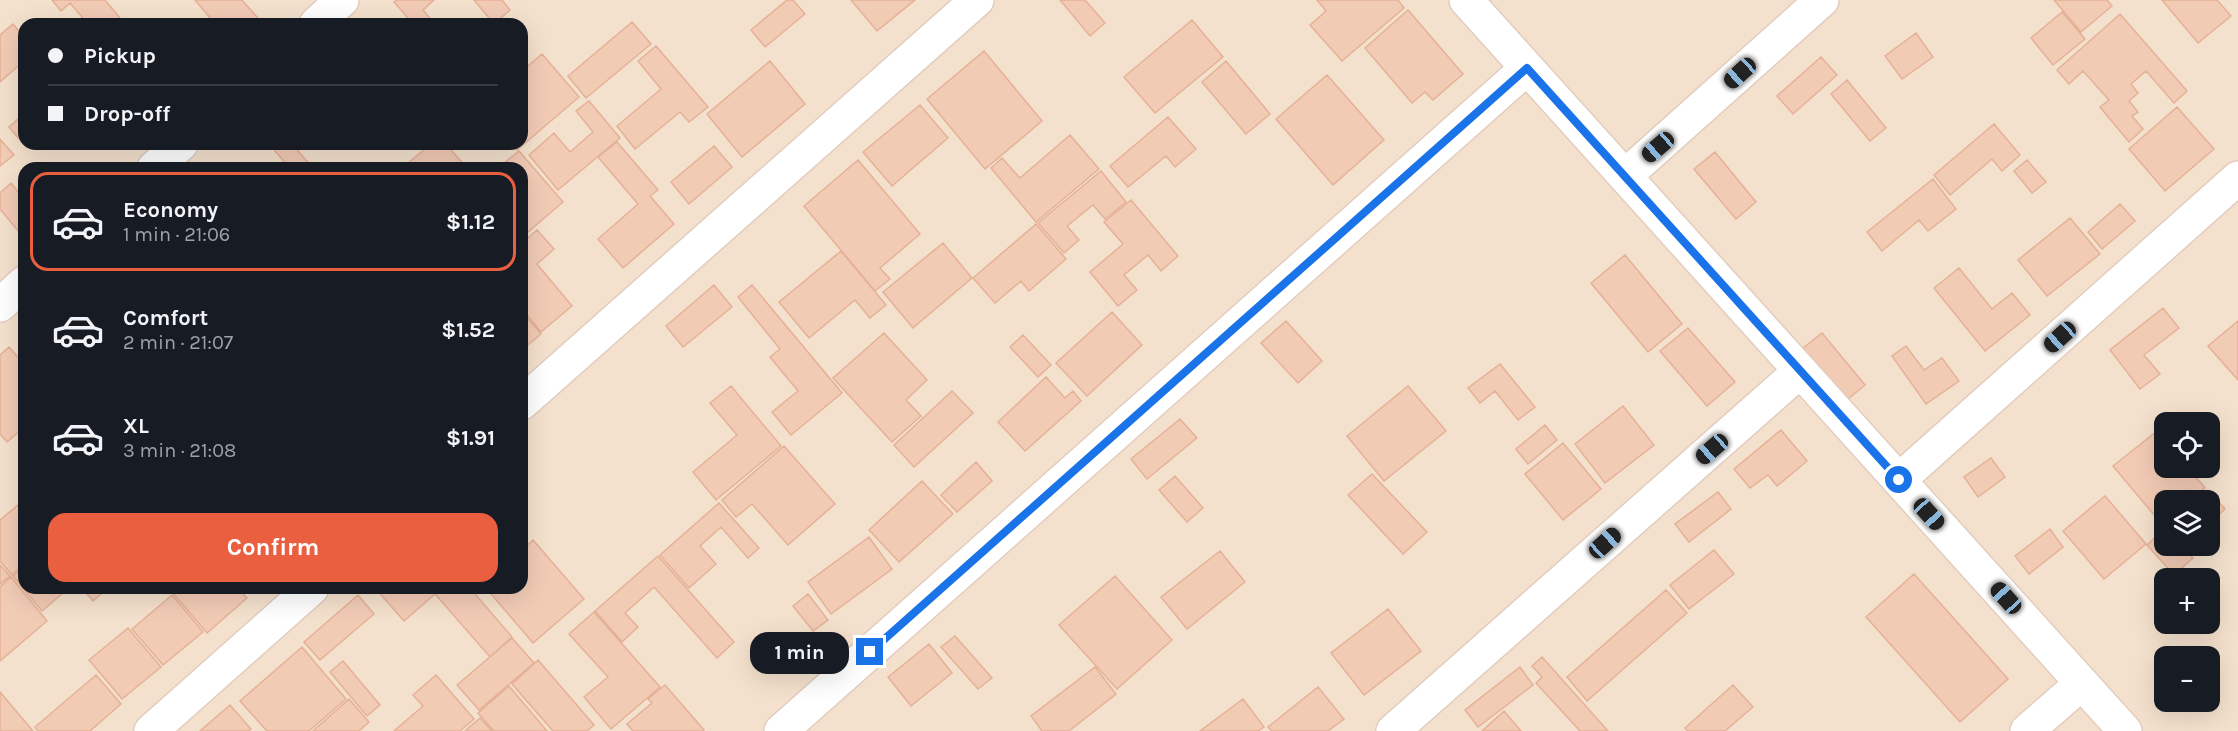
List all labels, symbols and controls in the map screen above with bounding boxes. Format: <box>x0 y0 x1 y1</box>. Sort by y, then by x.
text: Pickup <box>84 43 156 69</box>
car <box>1721 54 1759 92</box>
text: Drop-off <box>84 101 170 127</box>
car <box>1639 128 1677 166</box>
icon: car <box>51 195 105 249</box>
text: Economy <box>123 197 218 223</box>
text: $1.12 <box>446 209 495 235</box>
text: 1 min · 21:06 <box>123 223 230 246</box>
icon: car <box>51 303 105 357</box>
text: Comfort <box>123 305 208 331</box>
text: $1.52 <box>441 317 495 343</box>
car <box>2041 318 2079 356</box>
text: 2 min · 21:07 <box>123 331 233 354</box>
icon: car <box>51 411 105 465</box>
map controls <box>2154 412 2220 712</box>
button: locate <box>2154 412 2220 478</box>
text: XL <box>123 413 149 439</box>
text: $1.91 <box>446 425 495 451</box>
car <box>1693 430 1731 468</box>
text: 3 min · 21:08 <box>123 439 236 462</box>
route start <box>1885 466 1912 493</box>
button: layers <box>2154 490 2220 556</box>
car <box>1910 495 1948 533</box>
button: Confirm <box>48 513 498 582</box>
car <box>1586 524 1624 562</box>
button: + <box>2154 568 2220 634</box>
car <box>1987 579 2025 617</box>
callout: 1 min <box>750 631 849 673</box>
route end <box>856 638 883 665</box>
text: 1 min <box>774 641 825 664</box>
button: − <box>2154 646 2220 712</box>

